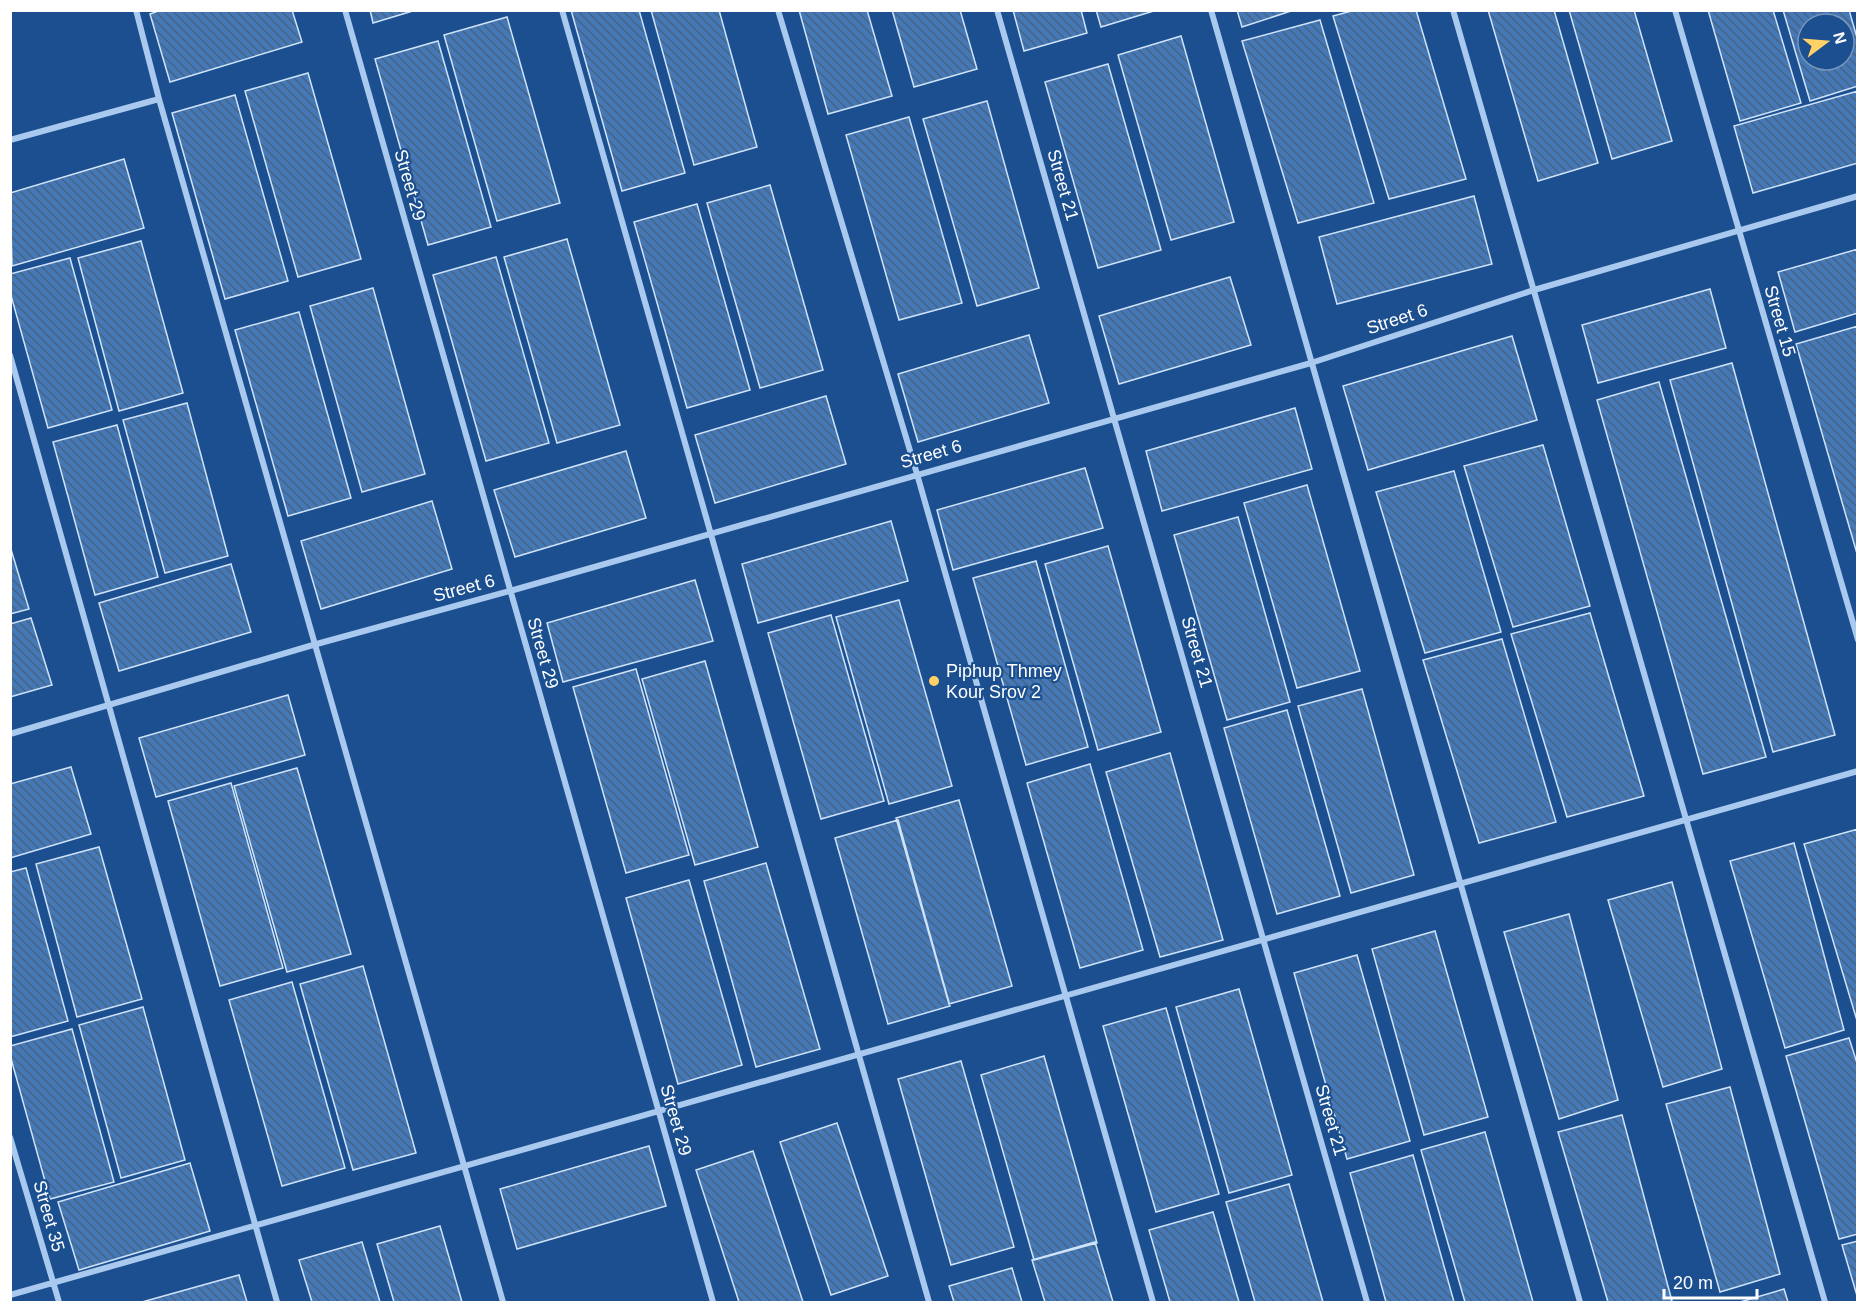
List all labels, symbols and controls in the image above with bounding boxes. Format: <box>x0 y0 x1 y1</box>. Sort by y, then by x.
north arrow <box>1796 12 1856 72</box>
text: N <box>1830 30 1850 46</box>
street label: Street 29 <box>390 147 430 223</box>
street label: Street 21 <box>1043 147 1083 223</box>
street label: Street 15 <box>1760 283 1800 359</box>
street label: Street 6 <box>1364 300 1430 338</box>
street label: Street 6 <box>898 436 964 472</box>
street label: Street 6 <box>431 570 497 606</box>
street label: Street 21 <box>1177 614 1217 690</box>
street label: Street 29 <box>523 615 563 691</box>
place label: Piphup Thmey Kour Srov 2 <box>946 661 1062 702</box>
marker: Piphup Thmey Kour Srov 2 <box>927 674 941 688</box>
street label: Street 29 <box>656 1082 696 1158</box>
street label: Street 21 <box>1311 1082 1351 1158</box>
street label: Street 35 <box>29 1178 69 1254</box>
scale bar <box>1664 1262 1757 1300</box>
text: 20 m <box>1673 1273 1713 1293</box>

